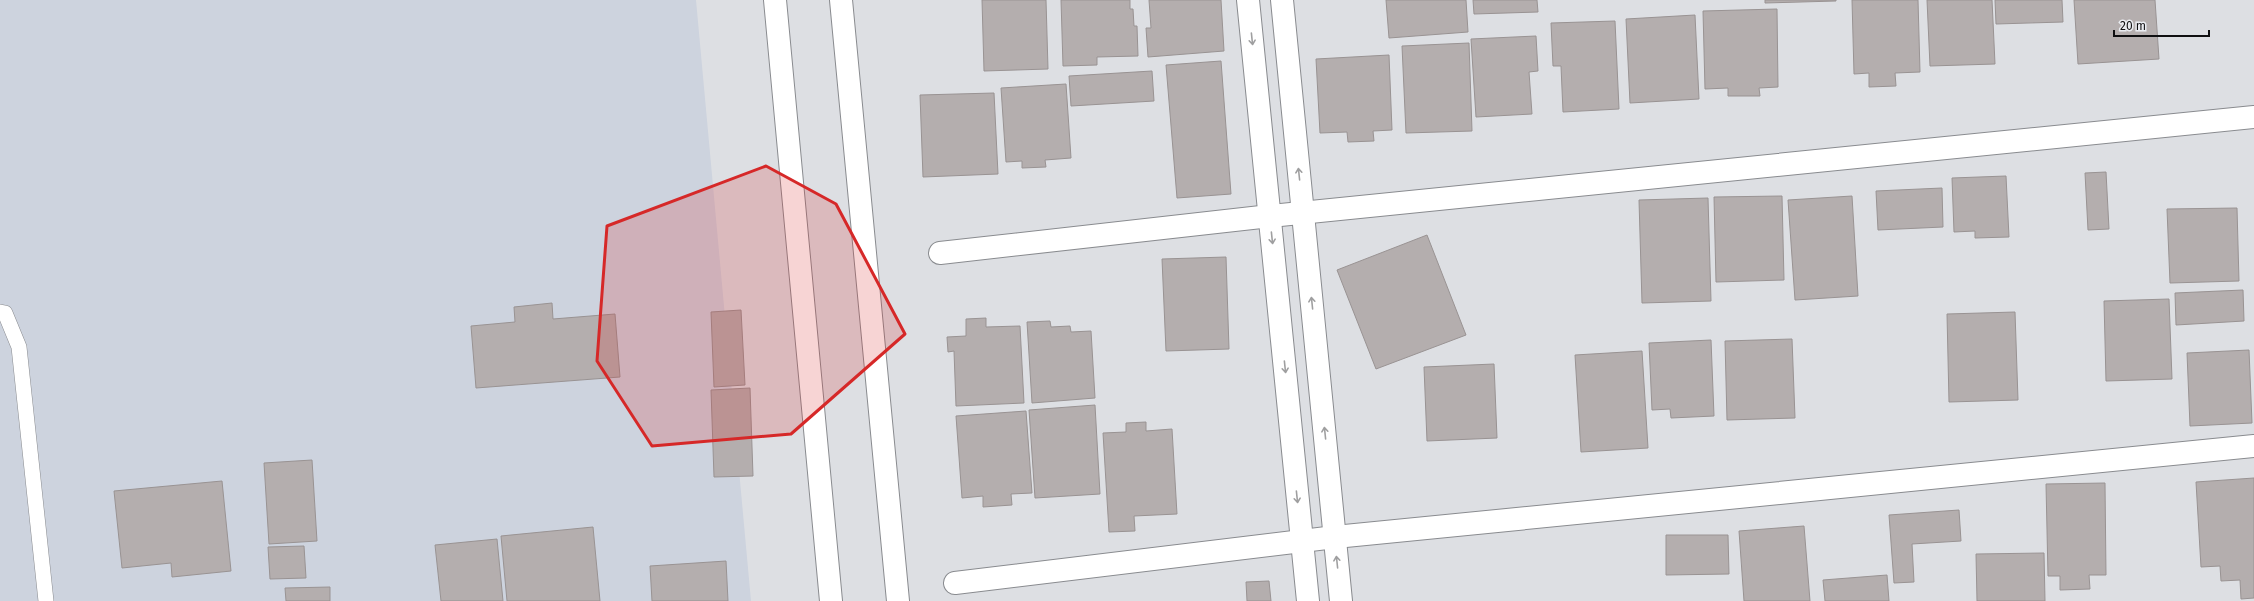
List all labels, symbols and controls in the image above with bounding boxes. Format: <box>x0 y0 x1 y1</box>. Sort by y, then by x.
scale bar <box>2114 12 2209 38</box>
text: 20 m <box>2120 19 2146 33</box>
one-way arrow <box>1248 32 1256 45</box>
one-way arrow <box>1295 168 1303 181</box>
one-way arrow <box>1268 231 1276 244</box>
one-way arrow <box>1308 297 1316 310</box>
one-way arrow <box>1281 360 1288 373</box>
one-way arrow <box>1321 427 1328 440</box>
one-way arrow <box>1294 490 1301 503</box>
one-way arrow <box>1334 556 1341 569</box>

